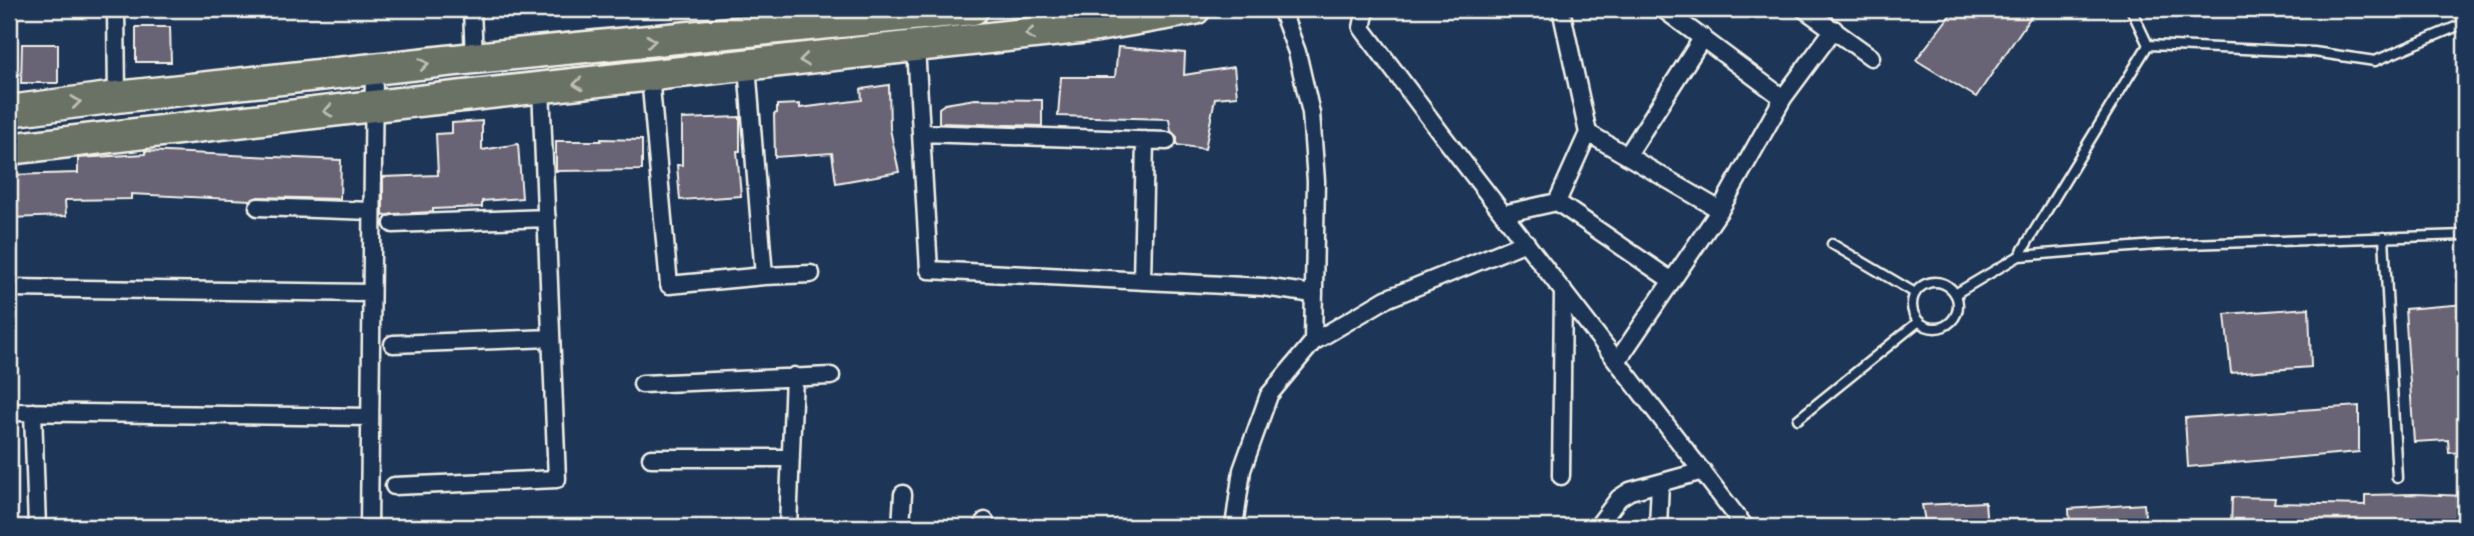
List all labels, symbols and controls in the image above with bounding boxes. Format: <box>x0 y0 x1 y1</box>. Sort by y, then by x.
one-way arrow <box>1024 26 1036 41</box>
one-way arrow <box>645 33 656 48</box>
one-way arrow <box>798 52 810 67</box>
one-way arrow <box>419 57 430 72</box>
one-way arrow <box>572 76 584 91</box>
one-way arrow <box>71 95 82 110</box>
one-way arrow <box>322 104 333 119</box>

